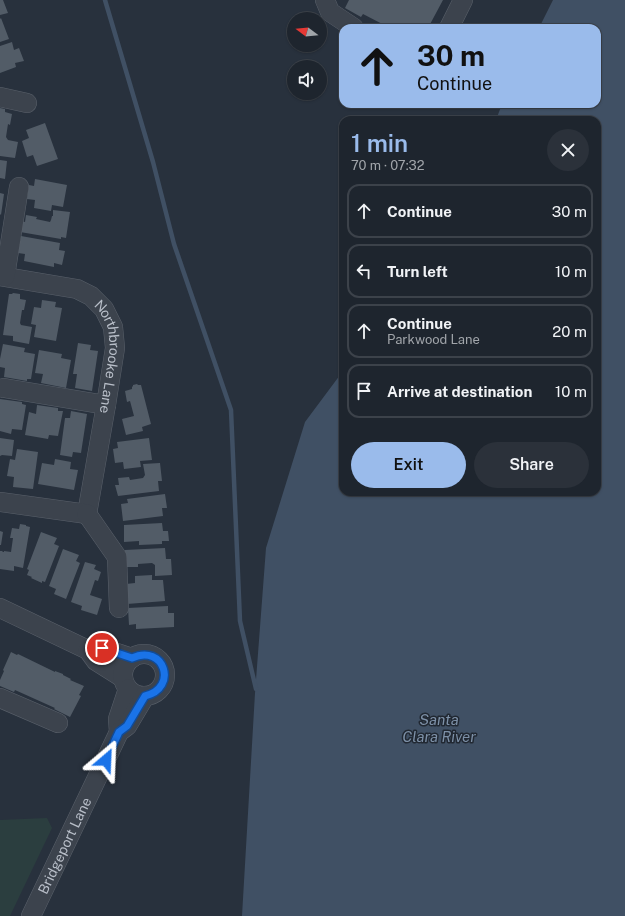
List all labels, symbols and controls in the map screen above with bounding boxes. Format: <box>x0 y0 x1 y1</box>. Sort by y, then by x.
north arrow <box>287 12 327 52</box>
map controls <box>287 12 327 100</box>
text: 30 m <box>417 39 485 72</box>
icon: ahead <box>351 40 403 92</box>
button: sound <box>287 60 327 100</box>
text: Continue <box>417 73 492 94</box>
text: 1 min <box>351 129 408 157</box>
button: close <box>547 129 589 171</box>
text: 70 m · 07:32 <box>351 158 425 173</box>
icon: ahead <box>353 200 375 222</box>
text: Continue <box>387 203 452 220</box>
text: 30 m <box>552 203 587 220</box>
icon: left <box>353 260 375 282</box>
text: Turn left <box>387 263 448 280</box>
text: 10 m <box>555 263 587 280</box>
street label: Northbrooke Lane <box>91 296 123 415</box>
text: Continue <box>387 315 452 332</box>
icon: ahead <box>353 320 375 342</box>
text: 20 m <box>552 323 587 340</box>
text: Parkwood Lane <box>387 332 480 347</box>
icon: arrive <box>353 380 375 402</box>
text: Arrive at destination <box>387 383 532 400</box>
text: 10 m <box>555 383 587 400</box>
button: Exit <box>351 442 466 488</box>
button: Share <box>474 442 589 488</box>
pin <box>85 631 119 665</box>
icon: arrive <box>91 637 113 659</box>
water label: Santa Clara River <box>402 711 476 745</box>
position arrow <box>85 739 127 781</box>
street label: Bridgeport Lane <box>35 795 95 897</box>

